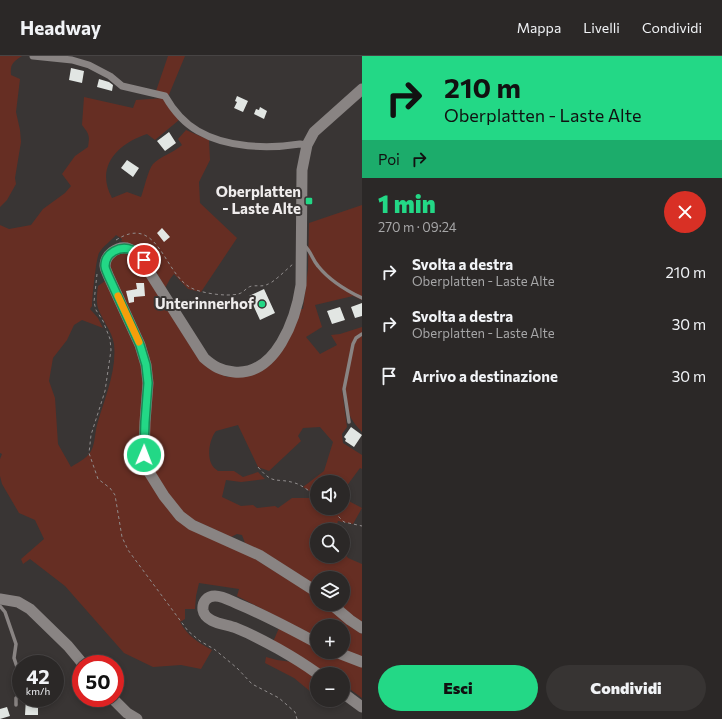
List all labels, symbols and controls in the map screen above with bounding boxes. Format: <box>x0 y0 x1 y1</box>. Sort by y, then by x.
text: Headway <box>20 16 101 39</box>
text: Mappa <box>517 19 561 36</box>
text: Livelli <box>583 19 620 36</box>
text: Condividi <box>642 19 702 36</box>
text: 210 m <box>444 70 521 104</box>
icon: right <box>378 72 430 124</box>
text: Oberplatten - Laste Alte <box>444 104 641 126</box>
icon: right <box>408 148 430 170</box>
text: Poi <box>378 150 400 168</box>
place label: Oberplatten - Laste Alte <box>216 182 301 217</box>
text: 1 min <box>378 189 436 218</box>
button: close <box>664 191 706 233</box>
marker: Oberplatten - Laste Alte <box>304 196 314 206</box>
text: 270 m · 09:24 <box>378 219 457 235</box>
pin <box>127 243 161 277</box>
icon: arrive <box>133 249 155 271</box>
text: Svolta a destra <box>412 255 513 273</box>
icon: right <box>378 261 400 283</box>
text: 210 m <box>666 263 706 281</box>
text: Oberplatten - Laste Alte <box>412 273 555 289</box>
place label: Unterinnerhof <box>155 294 255 312</box>
marker: Unterinnerhof <box>257 299 267 309</box>
text: Svolta a destra <box>412 307 513 325</box>
icon: right <box>378 313 400 335</box>
text: 30 m <box>672 315 706 333</box>
text: Oberplatten - Laste Alte <box>412 325 555 341</box>
icon: arrive <box>378 365 400 387</box>
text: Arrivo a destinazione <box>412 367 558 385</box>
text: 30 m <box>672 367 706 385</box>
position arrow <box>123 434 165 476</box>
map controls <box>310 475 350 707</box>
button: sound <box>310 475 350 515</box>
button: search <box>310 523 350 563</box>
button: layers <box>310 571 350 611</box>
button: + <box>310 619 350 659</box>
speed limit sign: 50 <box>72 655 124 707</box>
text: 42 <box>26 664 50 688</box>
button: Esci <box>378 665 538 711</box>
button: Condividi <box>546 665 706 711</box>
button: − <box>310 667 350 707</box>
text: km/h <box>26 685 50 697</box>

